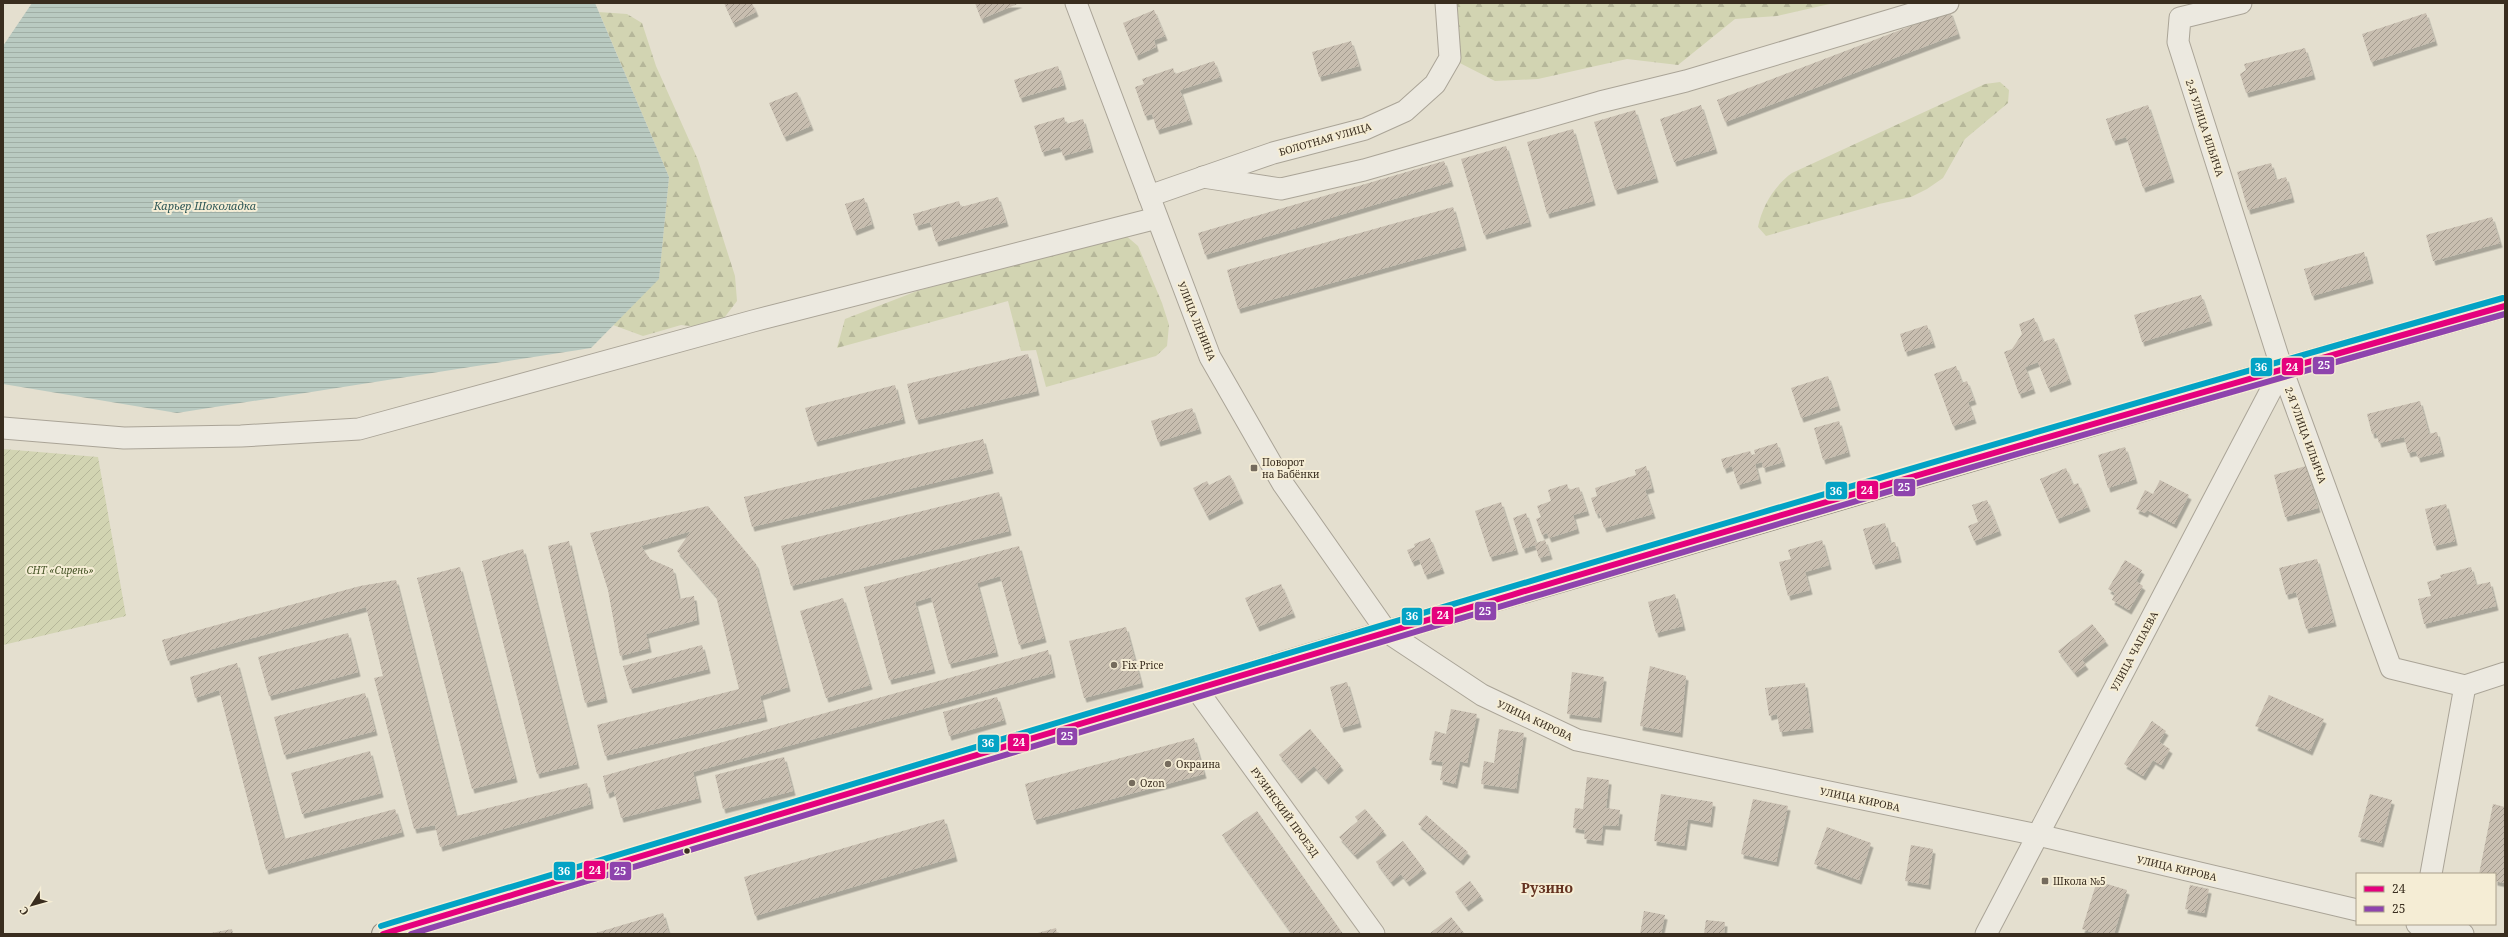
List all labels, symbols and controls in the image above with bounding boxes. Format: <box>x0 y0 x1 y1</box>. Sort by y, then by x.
street label: 2-Я УЛИЦА ИЛЬИЧА <box>2183 78 2228 179</box>
street label: БОЛОТНАЯ УЛИЦА <box>1277 119 1374 159</box>
water label: Карьер Шоколадка <box>153 198 257 213</box>
street label: УЛИЦА ЛЕНИНА <box>1175 279 1220 363</box>
line badge: 25 <box>2312 356 2335 375</box>
line badge: 36 <box>2250 357 2273 377</box>
line badge: 24 <box>2281 357 2304 376</box>
text: 25 <box>2318 357 2330 372</box>
text: 36 <box>2255 359 2267 374</box>
text: 24 <box>2286 359 2298 374</box>
street label: 2-Я УЛИЦА ИЛЬИЧА <box>2282 385 2330 486</box>
place label: Поворот на Бабёнки <box>1262 455 1320 481</box>
marker: Поворот на Бабёнки <box>1249 463 1259 473</box>
line badge: 25 <box>1893 478 1916 497</box>
text: 25 <box>1898 479 1910 494</box>
line badge: 24 <box>1856 480 1879 500</box>
line badge: 36 <box>1825 481 1848 500</box>
text: 24 <box>1861 482 1873 497</box>
text: 36 <box>1830 483 1842 498</box>
park label: СНТ «Сирень» <box>26 563 94 577</box>
line badge: 25 <box>1474 601 1497 621</box>
text: 25 <box>1479 603 1491 618</box>
line badge: 24 <box>1431 606 1454 625</box>
line badge: 36 <box>1401 607 1423 626</box>
text: 24 <box>1437 607 1449 622</box>
text: 36 <box>1406 608 1418 623</box>
street label: УЛИЦА ЧАПАЕВА <box>2107 608 2161 694</box>
place label: Fix Price <box>1122 658 1164 672</box>
marker: Fix Price <box>1109 660 1119 670</box>
street label: УЛИЦА КИРОВА <box>1495 696 1576 744</box>
line badge: 25 <box>1056 727 1078 746</box>
text: 25 <box>1061 728 1073 743</box>
line badge: 24 <box>1007 733 1030 752</box>
line badge: 36 <box>977 734 1000 753</box>
text: 24 <box>1013 734 1025 749</box>
text: 36 <box>982 735 994 750</box>
place label: Окраина <box>1176 757 1221 771</box>
marker: Окраина <box>1163 759 1173 769</box>
street label: РУЗИНСКИЙ ПРОЕЗД <box>1248 764 1323 860</box>
place label: Ozon <box>1140 776 1165 790</box>
marker: Ozon <box>1127 778 1137 788</box>
street label: УЛИЦА КИРОВА <box>1819 784 1902 815</box>
unlabelled marker <box>682 846 692 856</box>
street label: УЛИЦА КИРОВА <box>2136 852 2219 884</box>
line badge: 24 <box>583 860 606 880</box>
line badge: 36 <box>553 861 576 881</box>
line badge: 25 <box>609 861 632 881</box>
text: 24 <box>589 862 601 877</box>
text: 36 <box>558 863 570 878</box>
text: 25 <box>614 863 626 878</box>
legend <box>2356 873 2496 925</box>
place label: Школа №5 <box>2053 874 2106 888</box>
marker: Школа №5 <box>2040 876 2050 886</box>
district label: Рузино <box>1521 878 1573 897</box>
text: 24 <box>2392 880 2406 897</box>
north arrow <box>12 885 52 925</box>
text: 25 <box>2392 900 2405 917</box>
text: С <box>15 904 32 919</box>

